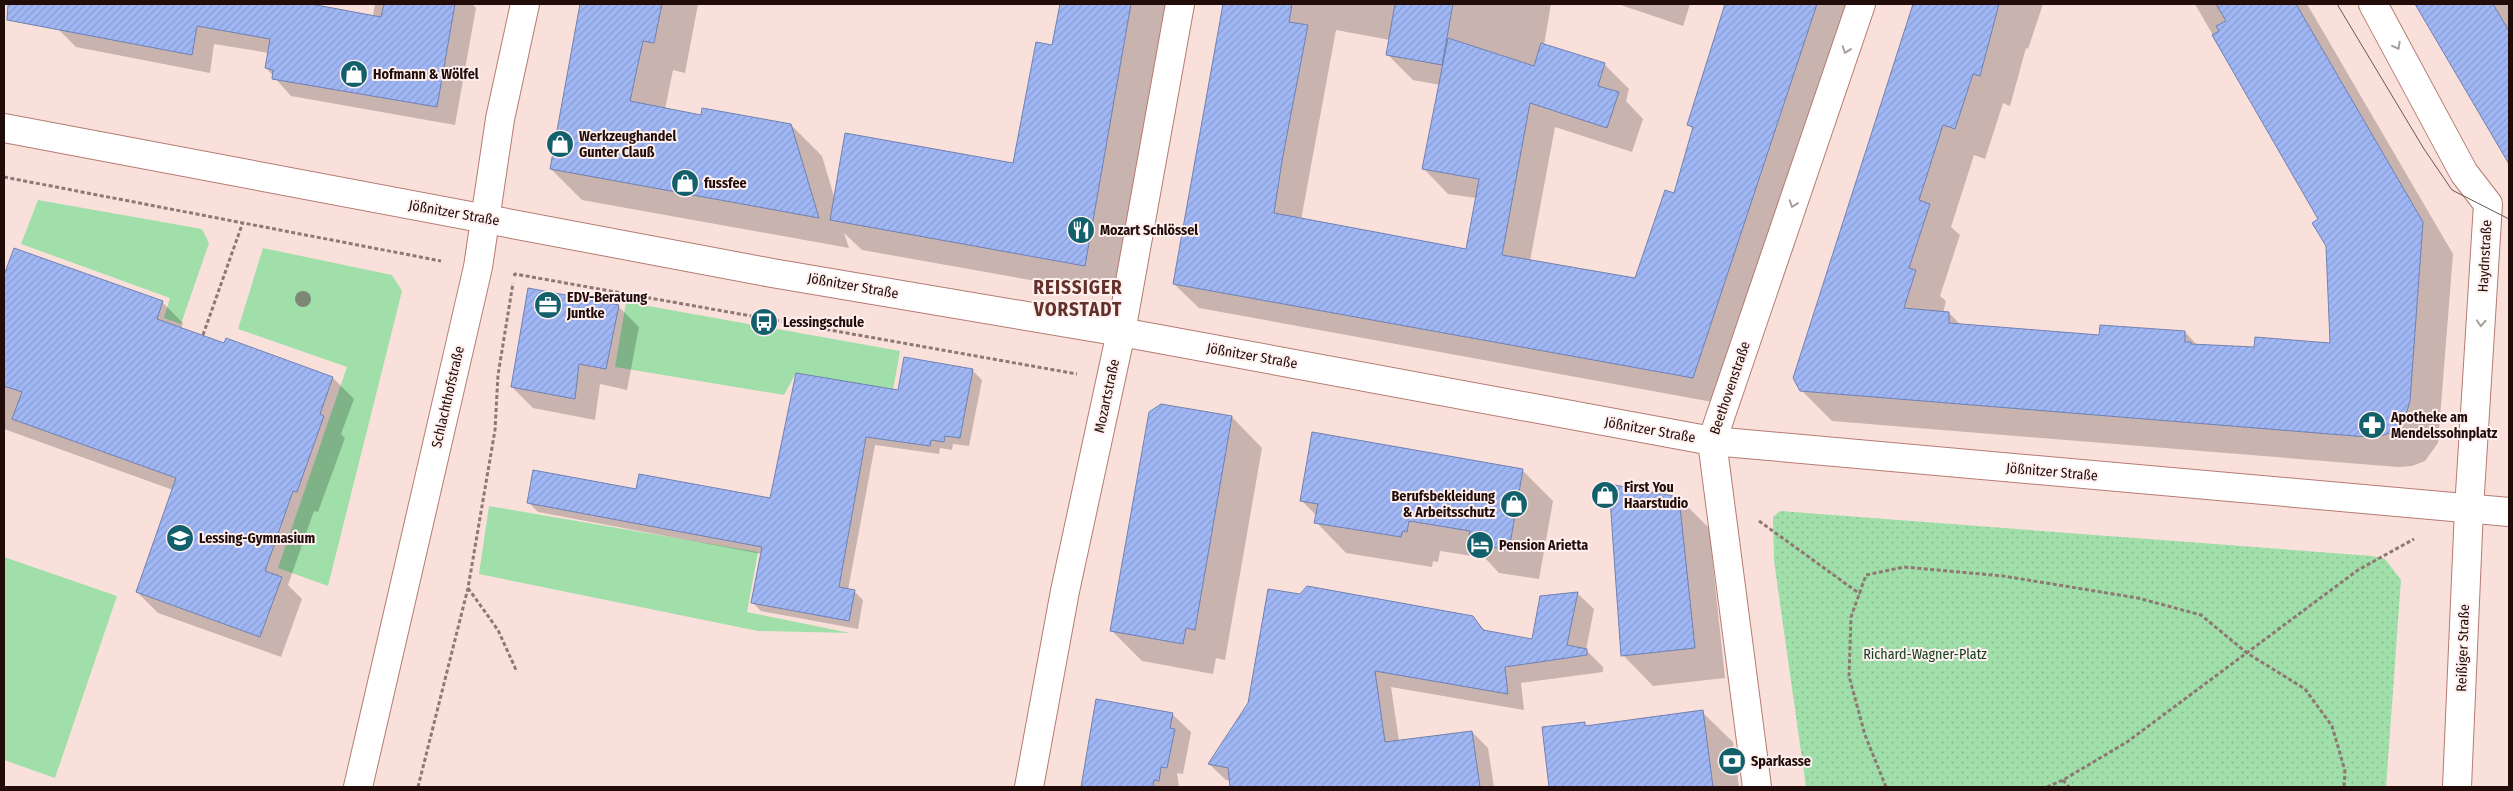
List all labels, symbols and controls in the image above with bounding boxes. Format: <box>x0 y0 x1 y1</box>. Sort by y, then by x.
one-way arrow <box>2391 41 2401 50</box>
one-way arrow <box>1841 45 1851 54</box>
shop icon: Hofmann & Wölfel <box>339 59 369 89</box>
place label: Hofmann & Wölfel <box>373 66 479 83</box>
place label: Werkzeughandel Gunter Clauß <box>579 128 676 161</box>
shop icon: Werkzeughandel Gunter Clauß <box>545 129 575 159</box>
shop icon: fussfee <box>670 168 700 198</box>
place label: fussfee <box>704 175 747 192</box>
street label: Jößnitzer Straße <box>407 197 501 229</box>
one-way arrow <box>1789 199 1799 207</box>
restaurant icon: Mozart Schlössel <box>1066 215 1096 245</box>
street label: Haydnstraße <box>2475 219 2495 293</box>
place label: Mozart Schlössel <box>1100 222 1198 239</box>
street label: Jößnitzer Straße <box>806 270 900 302</box>
district label: REISSIGER VORSTADT <box>1033 276 1123 321</box>
place label: EDV-Beratung Juntke <box>566 289 647 322</box>
office icon: EDV-Beratung Juntke <box>533 290 563 320</box>
bus stop icon: Lessingschule <box>749 307 779 337</box>
place label: Lessingschule <box>783 314 864 331</box>
one-way arrow <box>2475 319 2486 327</box>
street label: Beethovenstraße <box>1706 339 1754 437</box>
street label: Jößnitzer Straße <box>1205 340 1299 372</box>
street label: Schlachthofstraße <box>428 344 468 450</box>
street label: Mozartstraße <box>1091 357 1123 435</box>
place label: Apotheke am Mendelssohnplatz <box>2390 409 2498 442</box>
pharmacy icon: Apotheke am Mendelssohnplatz <box>2357 410 2387 440</box>
street label: Jößnitzer Straße <box>1603 414 1697 446</box>
street label: Jößnitzer Straße <box>2005 460 2099 484</box>
place label: First You Haarstudio <box>1624 479 1689 512</box>
shop icon: First You Haarstudio <box>1590 480 1620 510</box>
place label: Berufsbekleidung & Arbeitsschutz <box>1391 488 1495 521</box>
shop icon: Berufsbekleidung & Arbeitsschutz <box>1499 489 1529 519</box>
school or university icon: Lessing-Gymnasium <box>165 523 195 553</box>
place label: Lessing-Gymnasium <box>199 530 315 547</box>
hotel icon: Pension Arietta <box>1465 530 1495 560</box>
place label: Pension Arietta <box>1499 537 1588 554</box>
street label: Reißiger Straße <box>2453 604 2473 692</box>
park label: Richard-Wagner-Platz <box>1863 646 1987 663</box>
bank icon: Sparkasse <box>1717 746 1747 776</box>
place label: Sparkasse <box>1751 753 1811 770</box>

